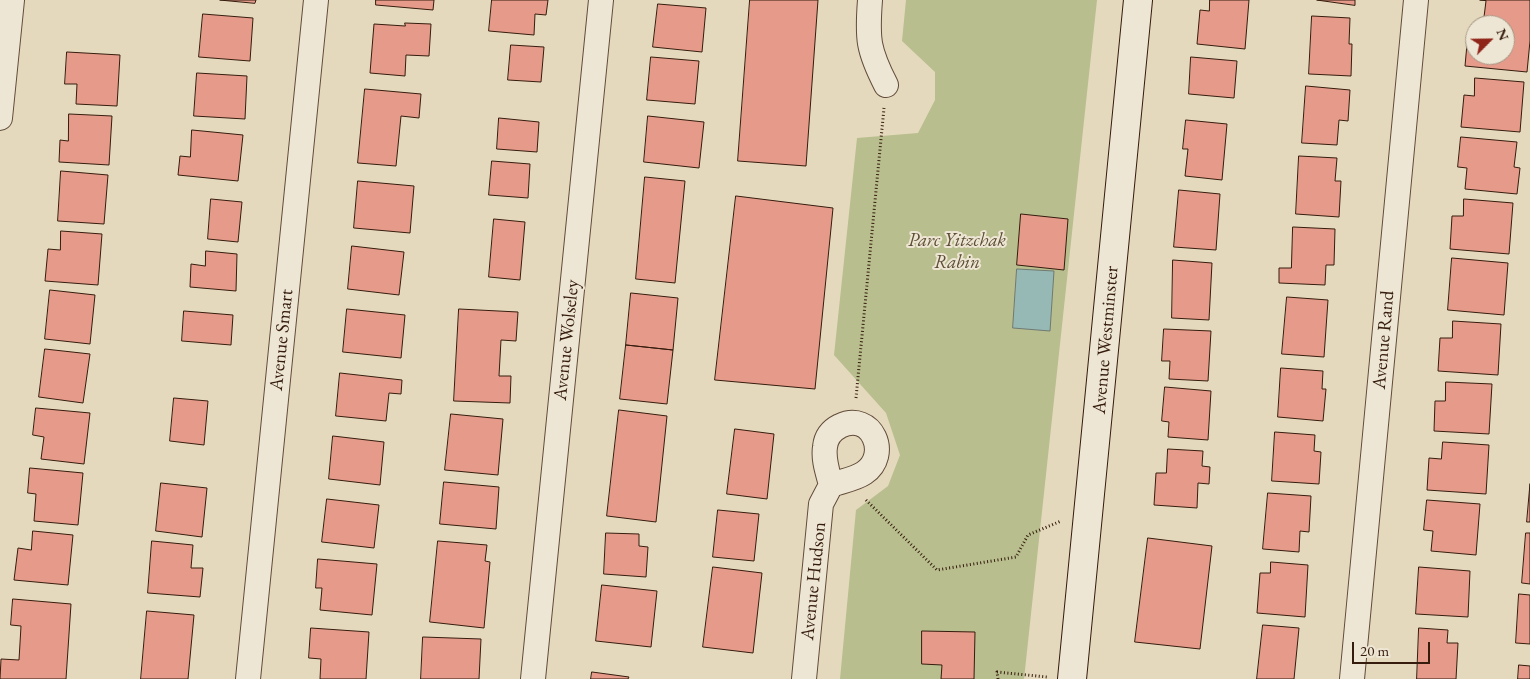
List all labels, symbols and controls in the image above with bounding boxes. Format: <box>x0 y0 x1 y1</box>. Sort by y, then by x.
north arrow <box>1465 15 1515 65</box>
text: N <box>1492 26 1513 43</box>
park label: Parc Yitzchak Rabin <box>908 230 1006 274</box>
street label: Avenue Westminster <box>1088 265 1124 415</box>
street label: Avenue Wolseley <box>549 278 585 402</box>
street label: Avenue Smart <box>265 288 299 392</box>
street label: Avenue Rand <box>1368 290 1400 390</box>
street label: Avenue Hudson <box>796 521 832 641</box>
scale bar <box>1355 632 1432 664</box>
text: 20 m <box>1360 641 1389 660</box>

